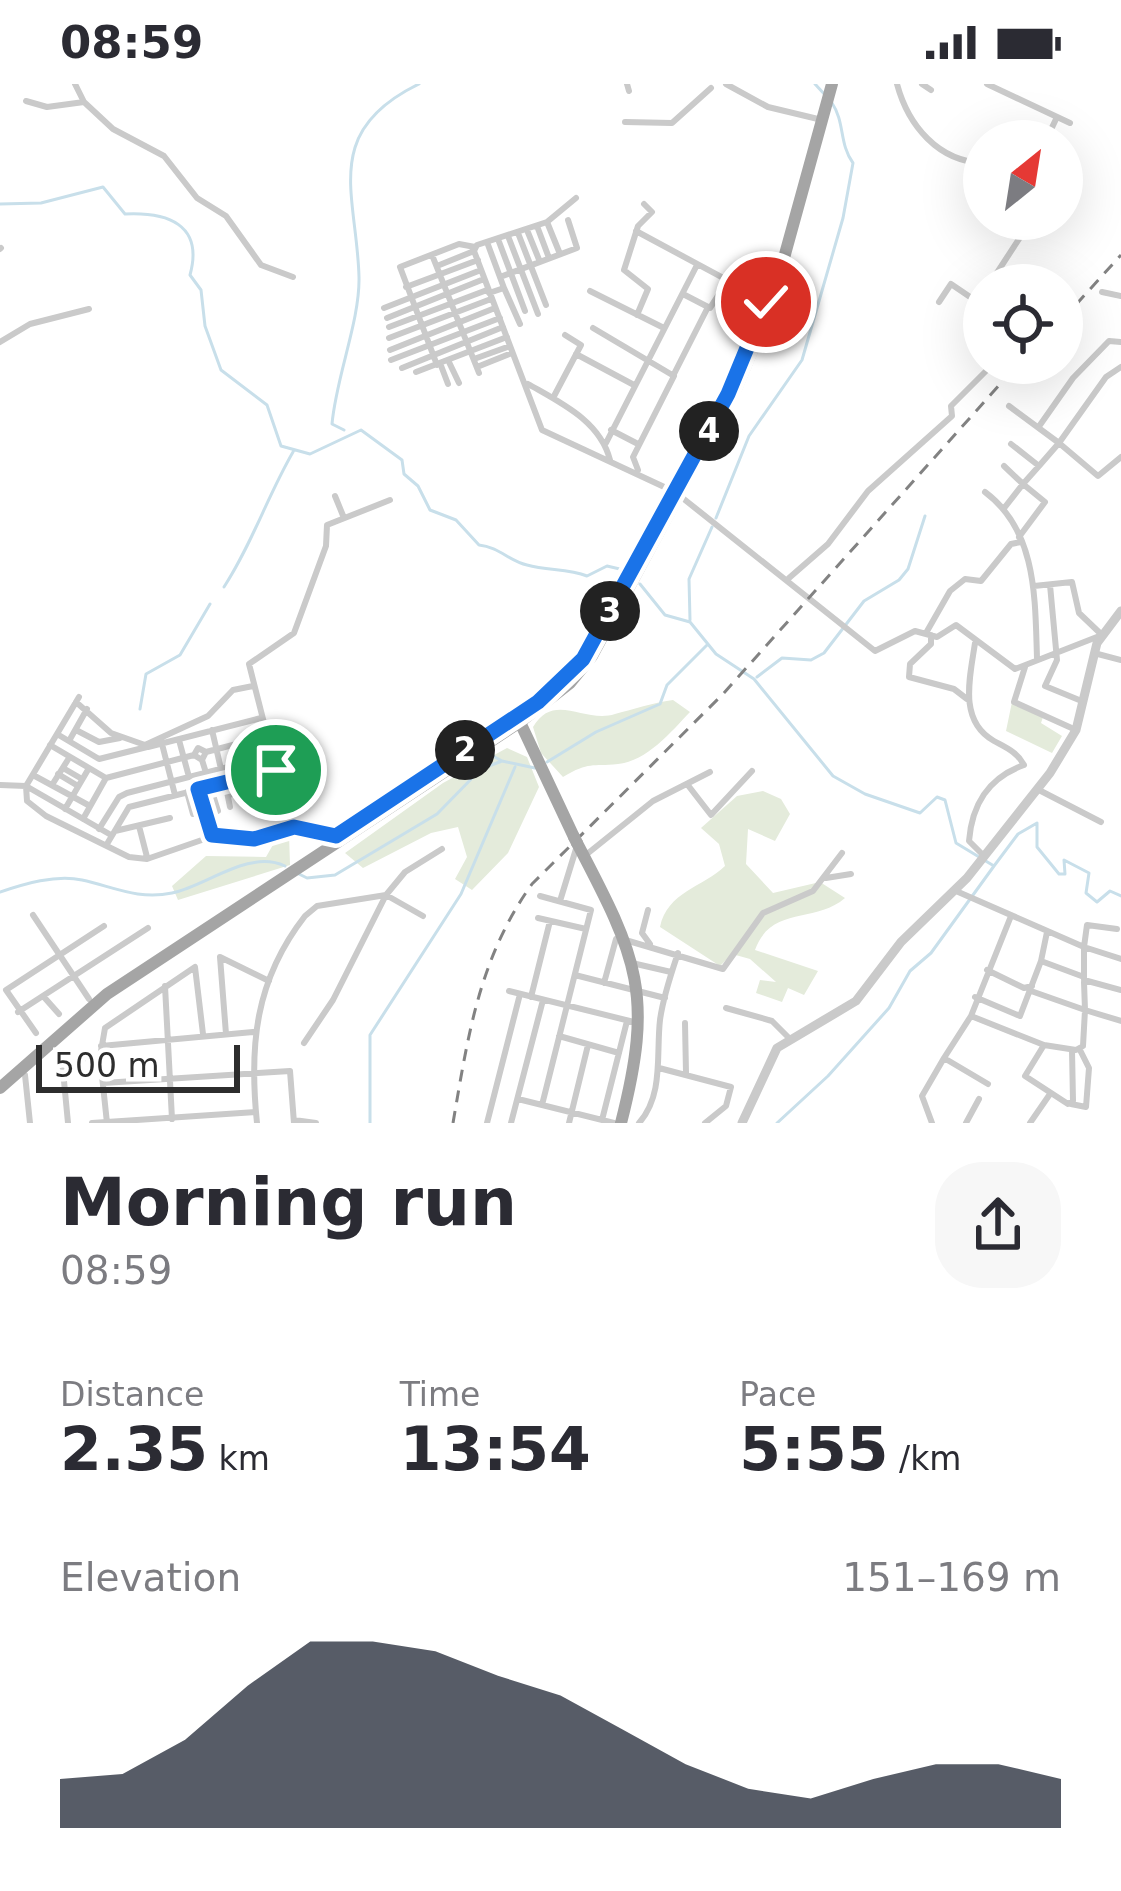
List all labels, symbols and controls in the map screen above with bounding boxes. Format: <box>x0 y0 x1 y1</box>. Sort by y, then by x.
text: 08:59 <box>60 16 203 69</box>
north arrow <box>963 120 1083 240</box>
map controls <box>963 120 1083 384</box>
pin <box>715 251 817 353</box>
button: locate <box>963 264 1083 384</box>
icon: check <box>733 269 799 335</box>
pin: 4 <box>679 401 739 461</box>
text: 4 <box>698 411 720 450</box>
pin: 3 <box>580 581 640 641</box>
text: 3 <box>599 591 621 630</box>
pin <box>225 719 327 821</box>
pin: 2 <box>435 720 495 780</box>
text: 2 <box>454 730 476 769</box>
icon: arrive <box>243 737 309 803</box>
scale bar <box>36 1039 240 1092</box>
text: 500 m <box>54 1046 160 1085</box>
button: share <box>935 1162 1061 1288</box>
text: Morning run <box>60 1164 517 1241</box>
text: 08:59 <box>60 1248 172 1293</box>
text: Distance <box>60 1375 204 1414</box>
text: Time <box>400 1375 480 1414</box>
text: Pace <box>739 1375 816 1414</box>
text: 2.35 <box>60 1414 208 1484</box>
text: 13:54 <box>400 1414 591 1484</box>
text: 5:55 <box>739 1414 889 1484</box>
text: km <box>208 1439 270 1478</box>
text: /km <box>889 1439 961 1478</box>
text: Elevation <box>60 1555 241 1600</box>
text: 151–169 m <box>842 1555 1061 1600</box>

